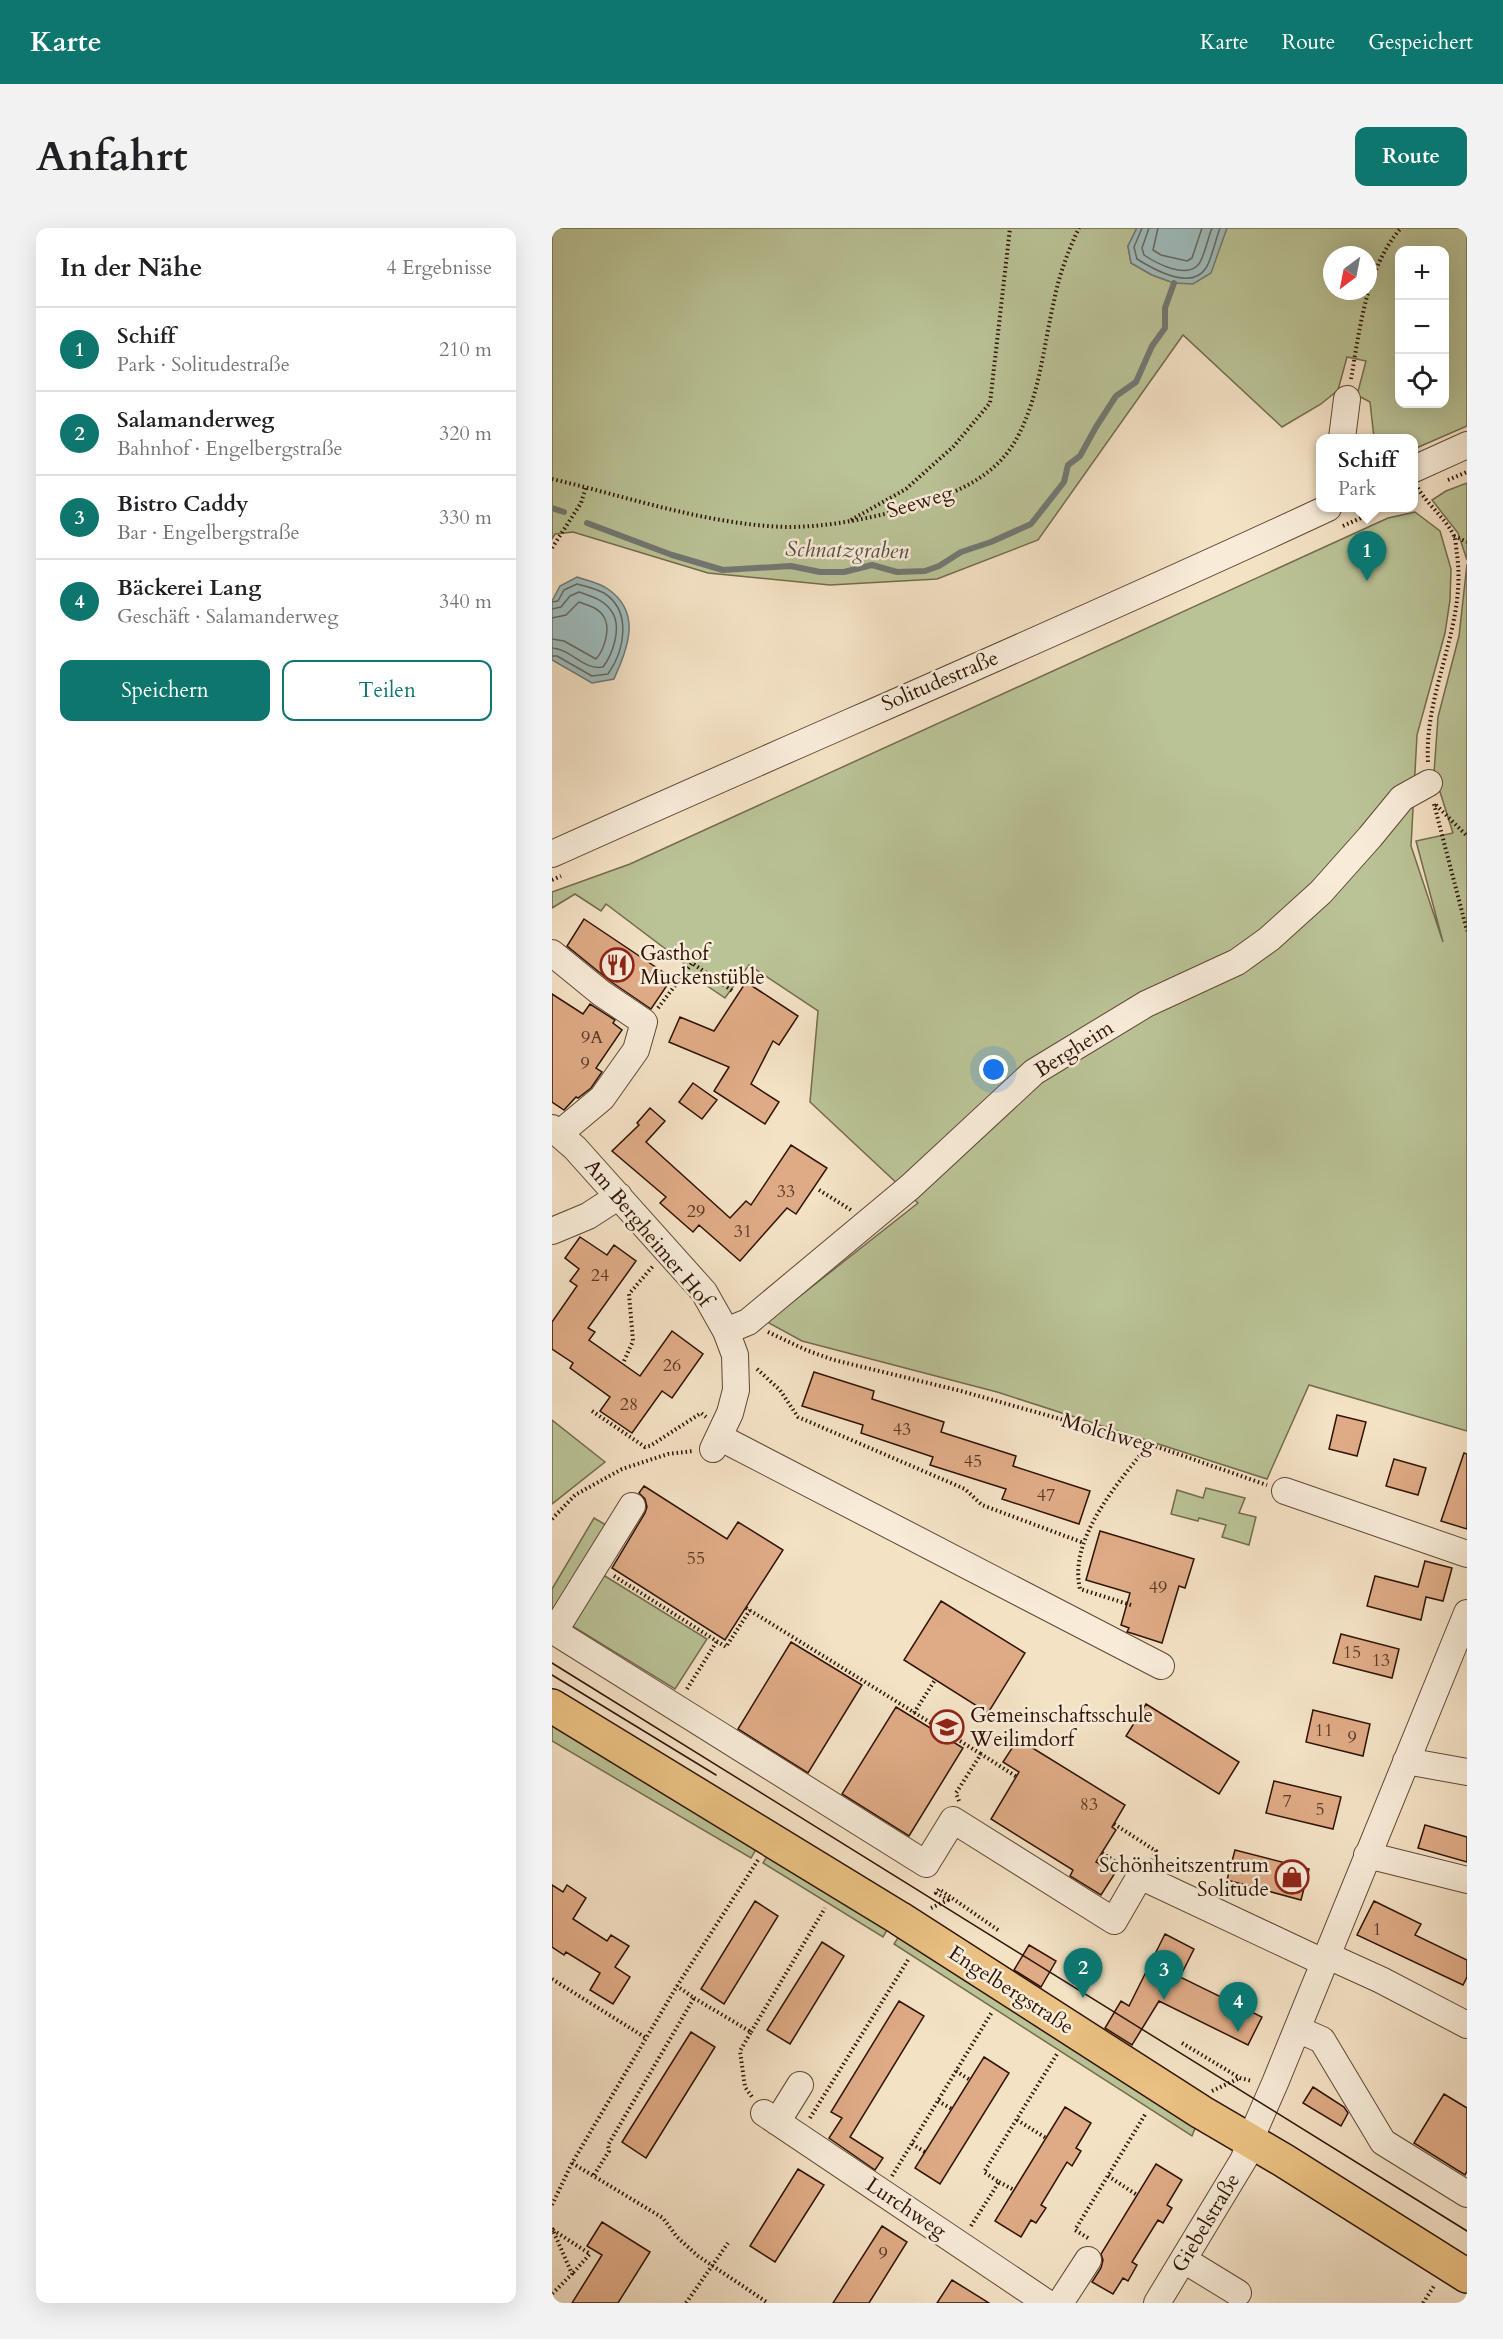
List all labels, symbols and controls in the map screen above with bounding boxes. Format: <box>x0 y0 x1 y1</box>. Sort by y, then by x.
text: Karte <box>30 23 102 61</box>
text: Karte <box>1200 28 1249 57</box>
text: Route <box>1282 28 1335 57</box>
text: Gespeichert <box>1368 28 1473 57</box>
button: Route <box>1355 127 1467 186</box>
text: Anfahrt <box>36 128 188 185</box>
north arrow <box>1323 246 1377 300</box>
map controls <box>1395 246 1449 408</box>
button: + <box>1395 246 1449 300</box>
text: In der Nähe <box>60 250 202 285</box>
text: 4 Ergebnisse <box>386 254 492 281</box>
button: − <box>1395 300 1449 354</box>
text: Schiff <box>117 321 175 351</box>
text: 1 <box>74 336 85 363</box>
text: 210 m <box>439 336 492 363</box>
text: Park · Solitudestraße <box>117 351 290 378</box>
button: locate <box>1395 354 1449 408</box>
text: Salamanderweg <box>117 405 274 435</box>
text: 2 <box>74 420 85 447</box>
text: 320 m <box>439 420 492 447</box>
popup <box>1316 434 1418 512</box>
text: Bahnhof · Engelbergstraße <box>117 435 343 462</box>
text: Schiff <box>1338 445 1396 475</box>
text: Park <box>1338 475 1376 502</box>
street label: Seeweg <box>883 478 957 526</box>
text: Bistro Caddy <box>117 489 249 519</box>
text: 3 <box>74 504 85 531</box>
text: 330 m <box>439 504 492 531</box>
text: Bar · Engelbergstraße <box>117 519 300 546</box>
pin: 1 <box>1348 532 1386 581</box>
water label: Schnatzgraben <box>785 534 909 566</box>
text: Bäckerei Lang <box>117 573 261 603</box>
text: 4 <box>74 588 85 615</box>
text: 340 m <box>439 588 492 615</box>
text: Geschäft · Salamanderweg <box>117 603 338 630</box>
street label: Solitudestraße <box>877 643 1003 719</box>
button: Speichern <box>60 660 270 721</box>
button: Teilen <box>282 660 492 721</box>
place label: Gasthof Muckenstüble <box>640 939 765 992</box>
restaurant icon: Gasthof Muckenstüble <box>599 947 635 983</box>
street label: Bergheim <box>1029 1013 1119 1085</box>
house number: 9A <box>581 1025 603 1050</box>
house number: 9 <box>580 1051 590 1076</box>
your location <box>979 1055 1008 1084</box>
street label: Am Bergheimer Hof <box>578 1153 721 1316</box>
house number: 33 <box>777 1179 795 1204</box>
house number: 29 <box>687 1199 705 1224</box>
house number: 31 <box>734 1219 752 1244</box>
house number: 24 <box>591 1263 609 1288</box>
house number: 26 <box>663 1353 681 1378</box>
house number: 28 <box>620 1392 638 1417</box>
street label: Molchweg <box>1058 1406 1158 1460</box>
house number: 43 <box>893 1417 911 1442</box>
house number: 45 <box>964 1449 982 1474</box>
house number: 47 <box>1037 1483 1055 1508</box>
house number: 55 <box>687 1546 705 1571</box>
house number: 49 <box>1149 1575 1167 1600</box>
house number: 15 <box>1343 1640 1361 1665</box>
house number: 13 <box>1372 1648 1390 1673</box>
place label: Gemeinschaftsschule Weilimdorf <box>969 1701 1153 1754</box>
school or university icon: Gemeinschaftsschule Weilimdorf <box>929 1709 965 1745</box>
house number: 11 <box>1315 1718 1333 1743</box>
house number: 9 <box>1347 1725 1357 1750</box>
house number: 7 <box>1282 1789 1292 1814</box>
house number: 83 <box>1080 1792 1098 1817</box>
house number: 5 <box>1315 1797 1325 1822</box>
place label: Schönheitszentrum Solitude <box>1099 1851 1269 1904</box>
shop icon: Schönheitszentrum Solitude <box>1274 1859 1310 1895</box>
house number: 1 <box>1372 1917 1382 1942</box>
street label: Engelbergstraße <box>943 1939 1079 2041</box>
pin: 2 <box>1064 1948 1102 1998</box>
pin: 3 <box>1144 1950 1184 2000</box>
pin: 4 <box>1218 1982 1258 2032</box>
street label: Giebelstraße <box>1165 2168 1247 2278</box>
street label: Lurchweg <box>860 2170 952 2246</box>
house number: 9 <box>878 2241 888 2266</box>

